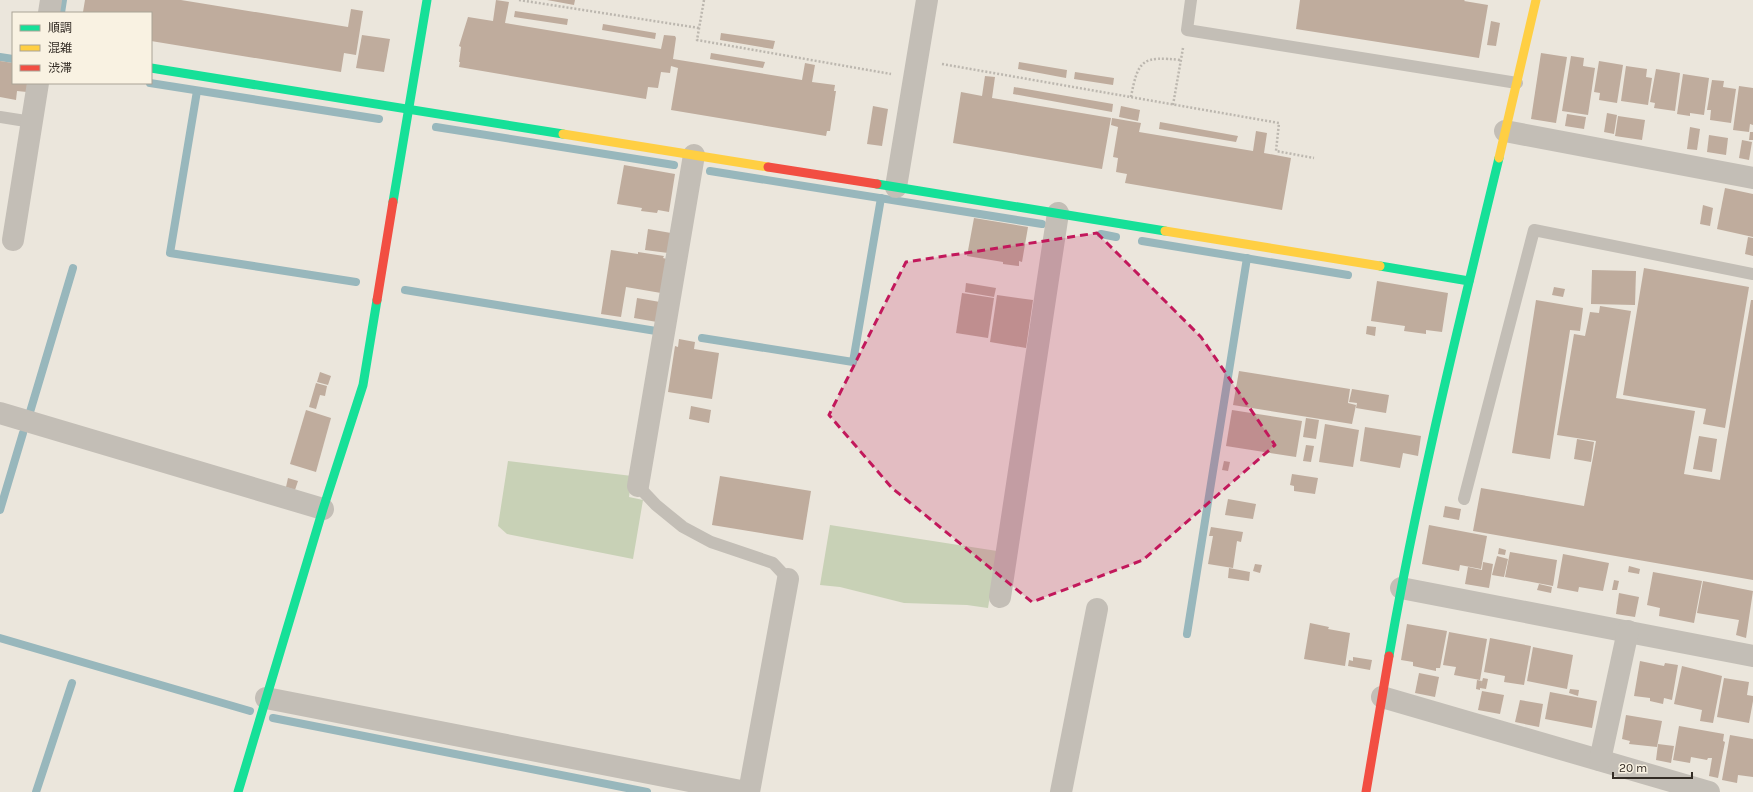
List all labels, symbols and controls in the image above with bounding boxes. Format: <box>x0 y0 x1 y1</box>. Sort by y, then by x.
legend <box>12 12 152 84</box>
text: 順調 <box>48 21 72 35</box>
text: 混雑 <box>48 41 72 55</box>
text: 渋滞 <box>48 61 72 75</box>
scale bar <box>1613 754 1692 780</box>
text: 20 m <box>1619 761 1647 775</box>

